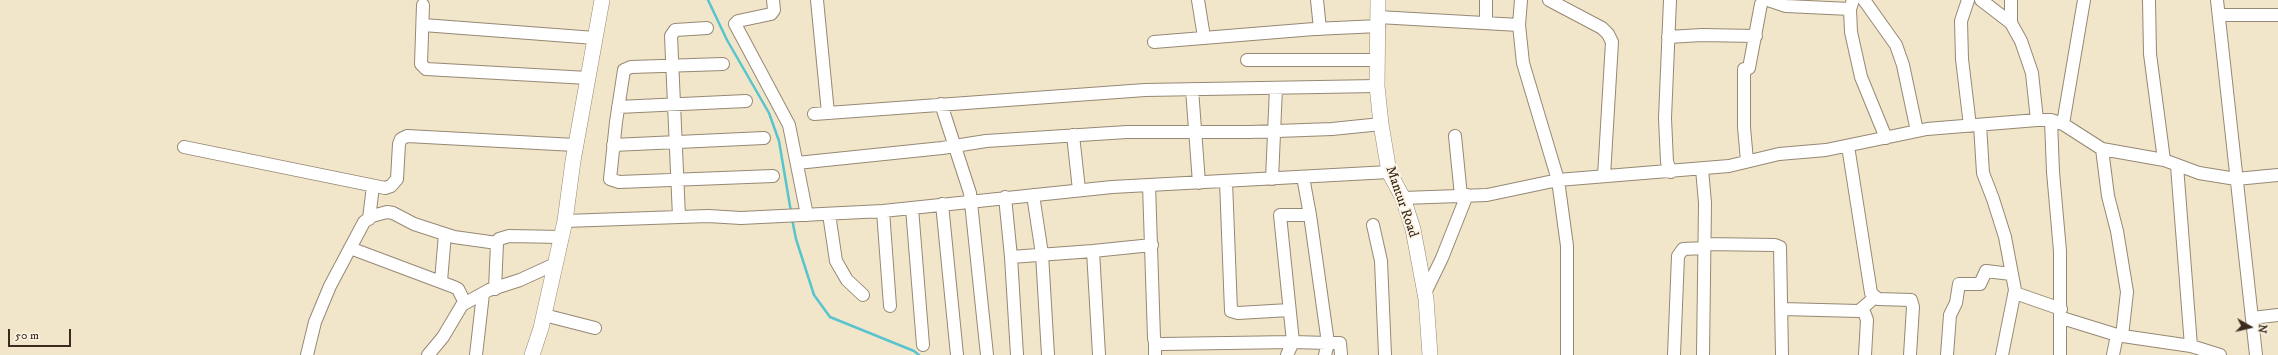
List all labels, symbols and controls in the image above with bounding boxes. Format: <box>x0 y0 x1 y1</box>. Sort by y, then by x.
street label: Mantur Road <box>1381 164 1421 240</box>
north arrow <box>2230 307 2270 347</box>
scale bar <box>10 321 73 347</box>
text: N <box>2254 323 2269 334</box>
text: 50 m <box>15 328 39 343</box>

